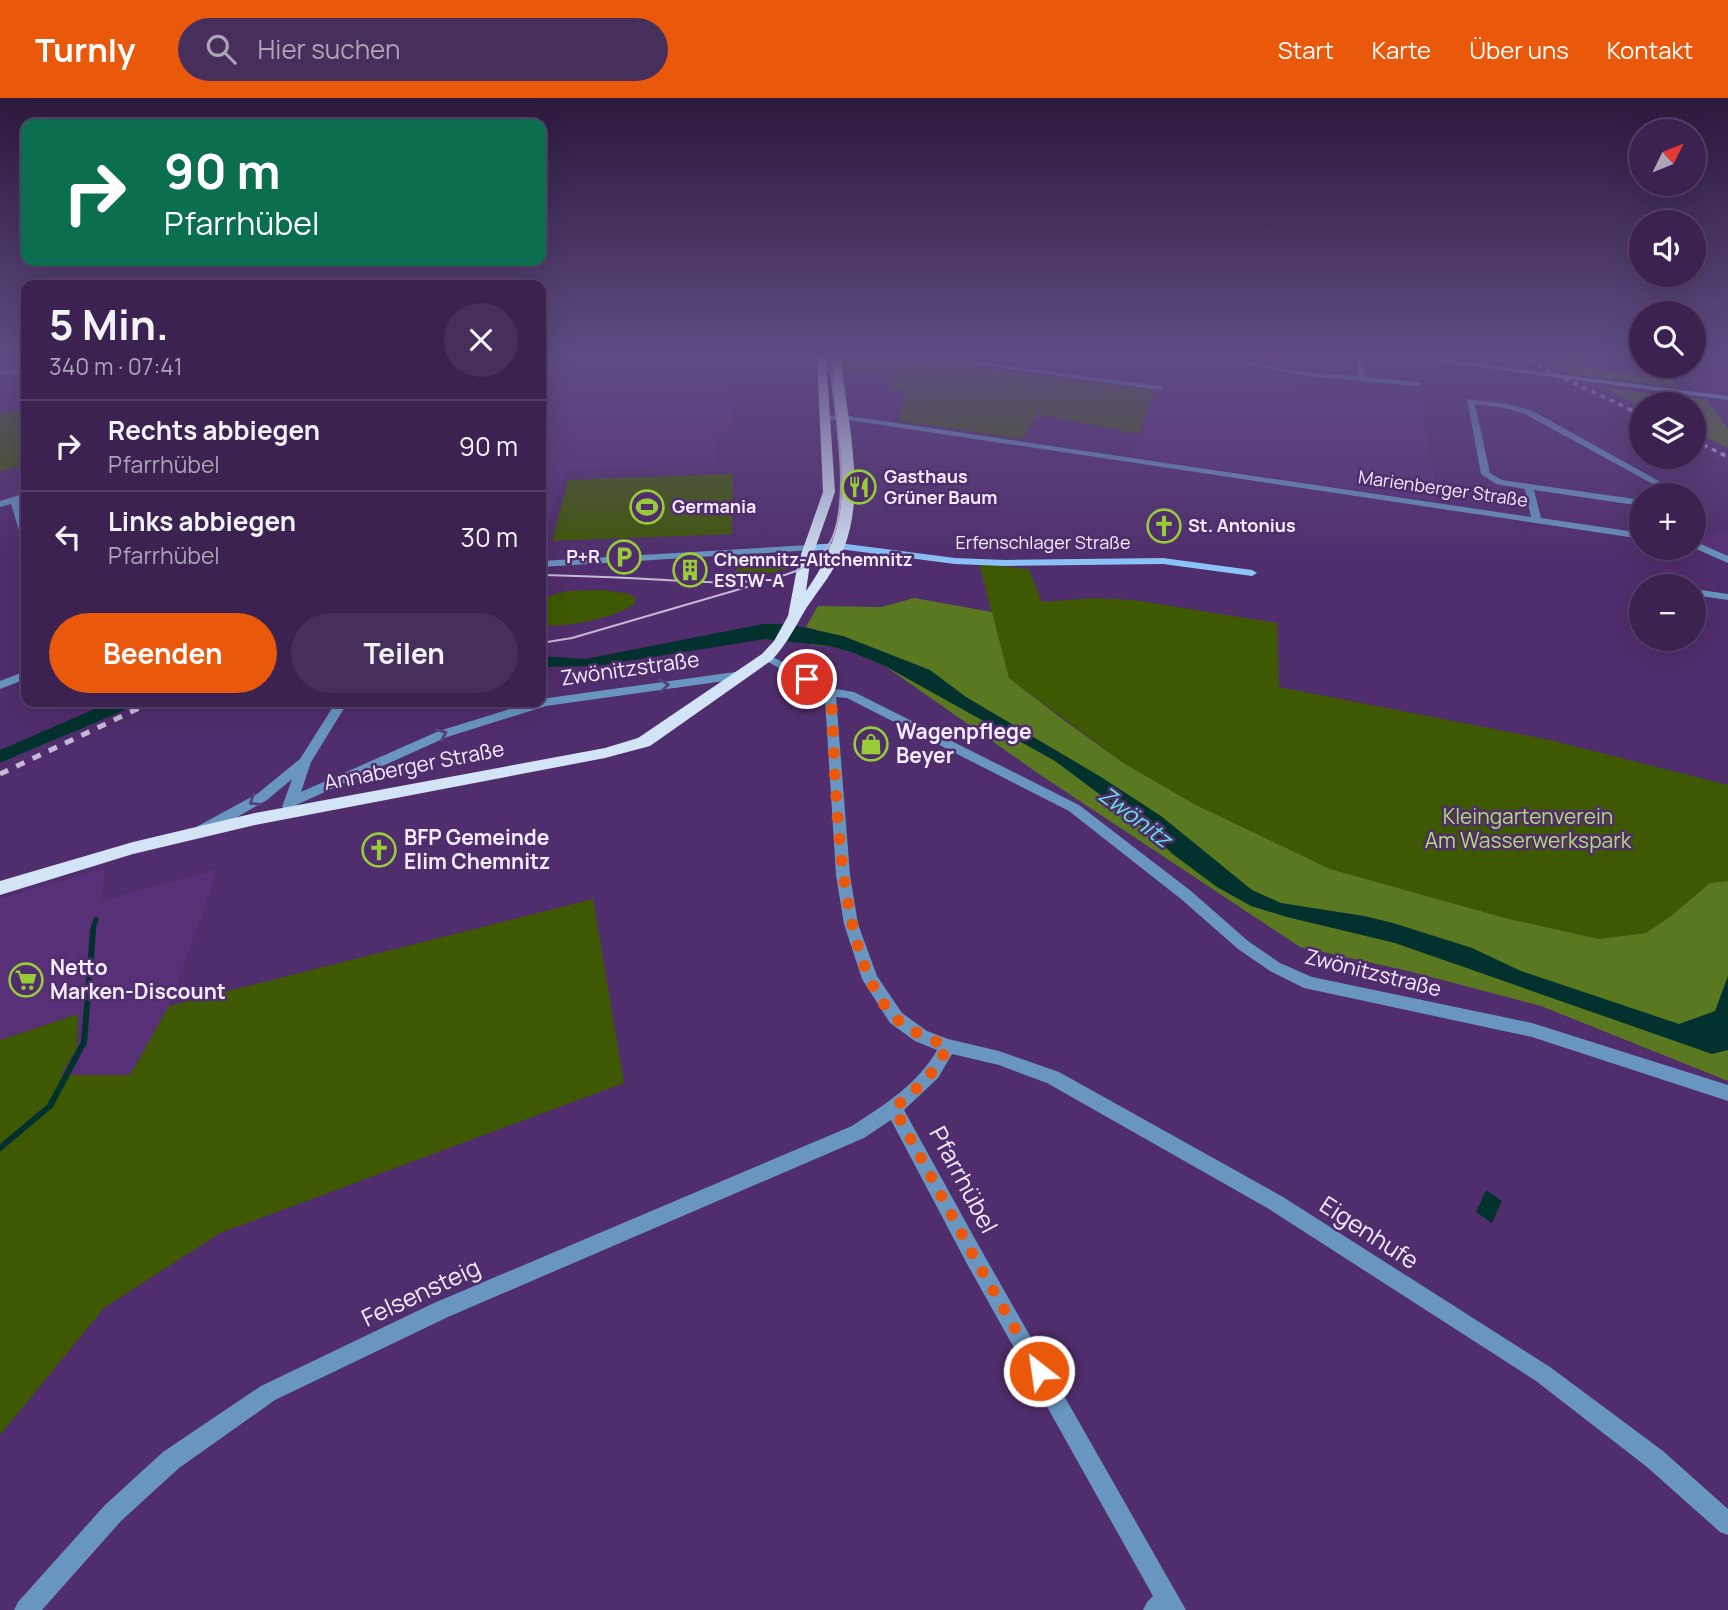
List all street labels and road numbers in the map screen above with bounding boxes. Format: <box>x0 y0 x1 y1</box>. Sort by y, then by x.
street label: Marienberger Straße <box>1357 464 1530 512</box>
street label: Erfenschlager Straße <box>955 530 1131 554</box>
street label: Zwönitzstraße <box>559 644 701 692</box>
street label: Annaberger Straße <box>321 734 506 796</box>
street label: Zwönitzstraße <box>1302 942 1444 1003</box>
street label: Pfarrhübel <box>922 1120 1006 1239</box>
street label: Eigenhufe <box>1314 1187 1426 1276</box>
street label: Felsensteig <box>356 1250 485 1334</box>

